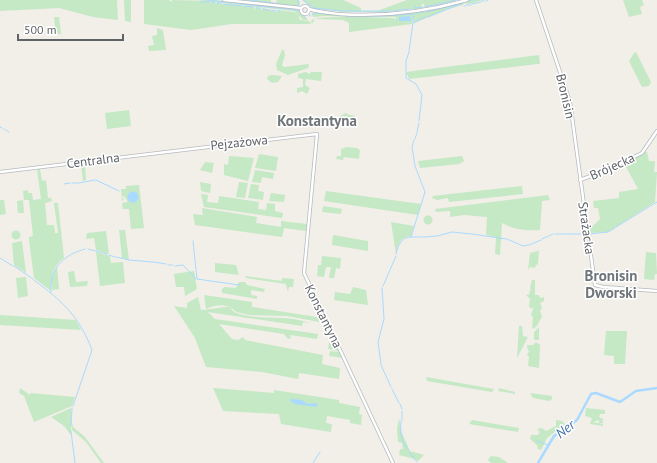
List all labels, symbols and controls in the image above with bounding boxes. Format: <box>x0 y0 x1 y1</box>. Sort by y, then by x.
scale bar <box>18 16 123 42</box>
text: 500 m <box>24 22 57 37</box>
street label: Bronisin <box>552 72 579 120</box>
district label: Konstantyna <box>277 111 357 130</box>
street label: Pejzażowa <box>210 131 269 154</box>
street label: Centralna <box>66 149 121 172</box>
street label: Brójecka <box>587 149 637 184</box>
street label: Strażacka <box>574 201 599 255</box>
district label: Bronisin Dworski <box>585 266 637 302</box>
street label: Konstantyna <box>301 282 346 351</box>
water label: Ner <box>552 415 580 442</box>

